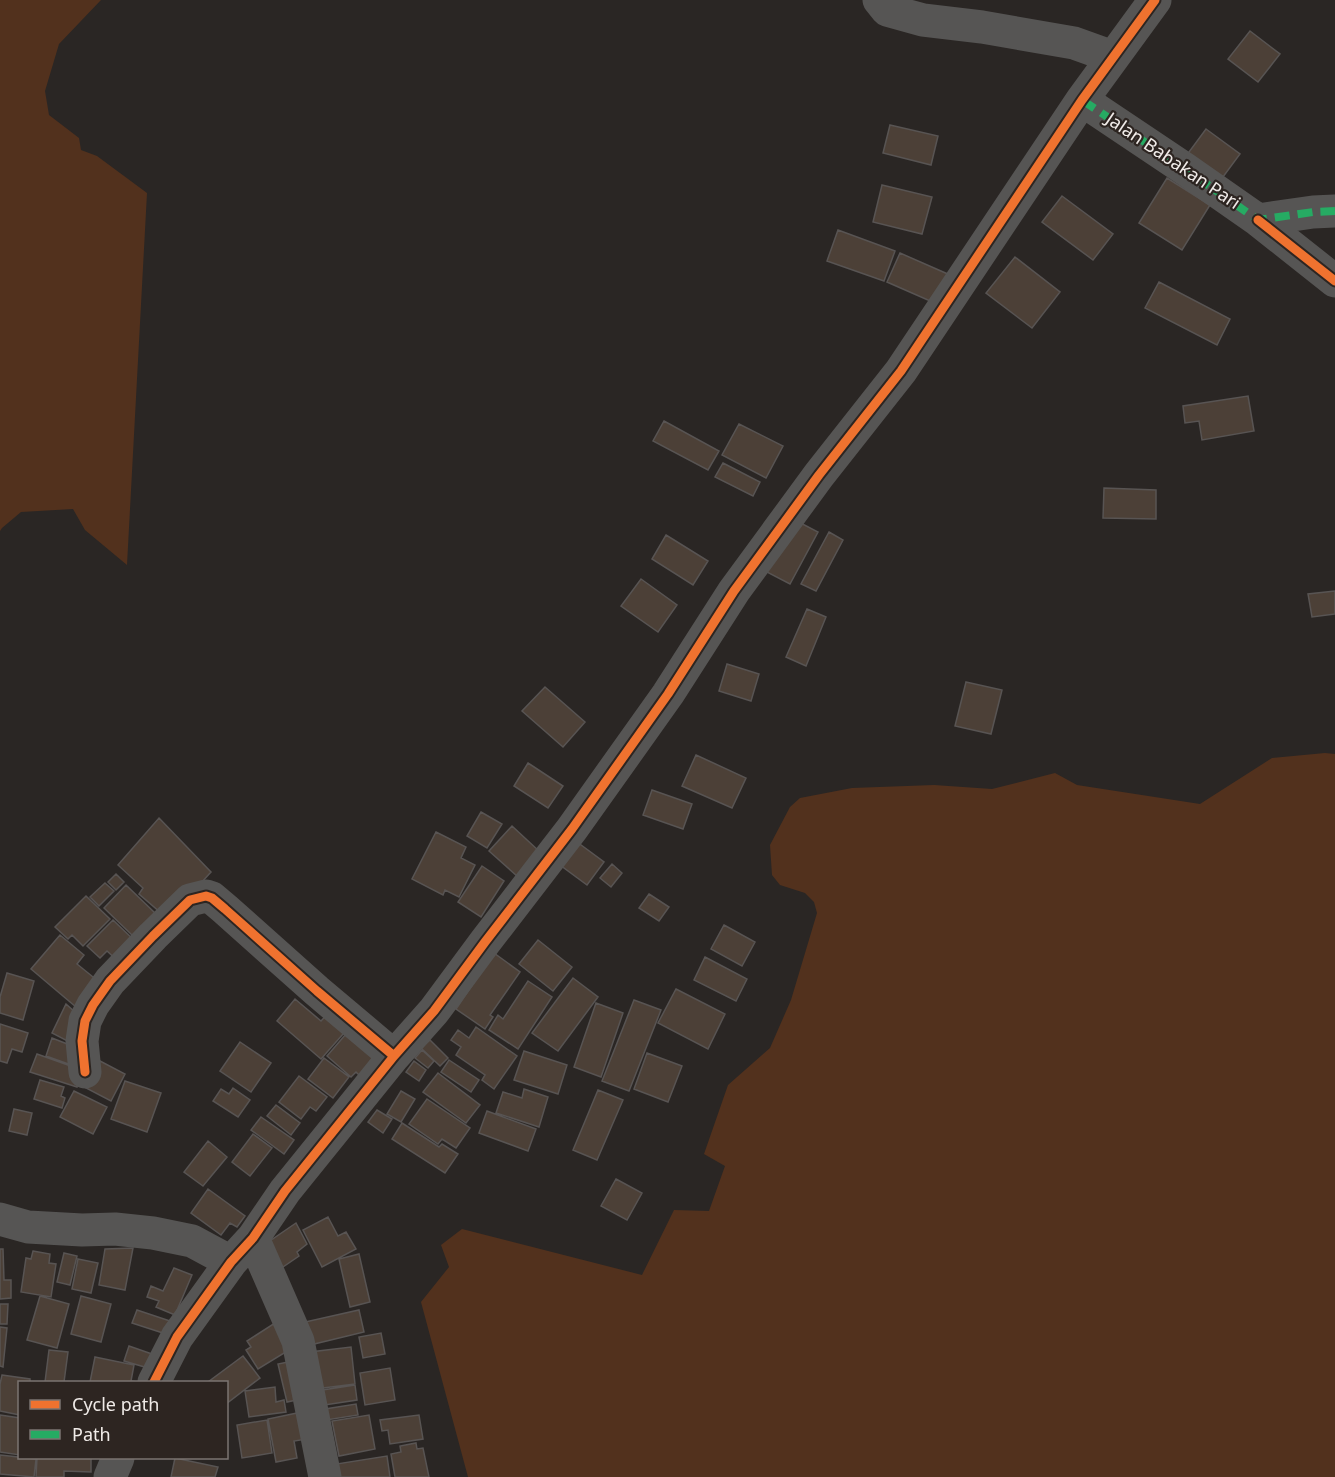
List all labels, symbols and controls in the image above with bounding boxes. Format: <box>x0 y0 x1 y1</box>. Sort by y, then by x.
street label: Jalan Babakan Pari <box>1100 105 1245 214</box>
legend <box>18 1381 228 1459</box>
text: Cycle path <box>72 1392 159 1416</box>
text: Path <box>72 1422 111 1446</box>

